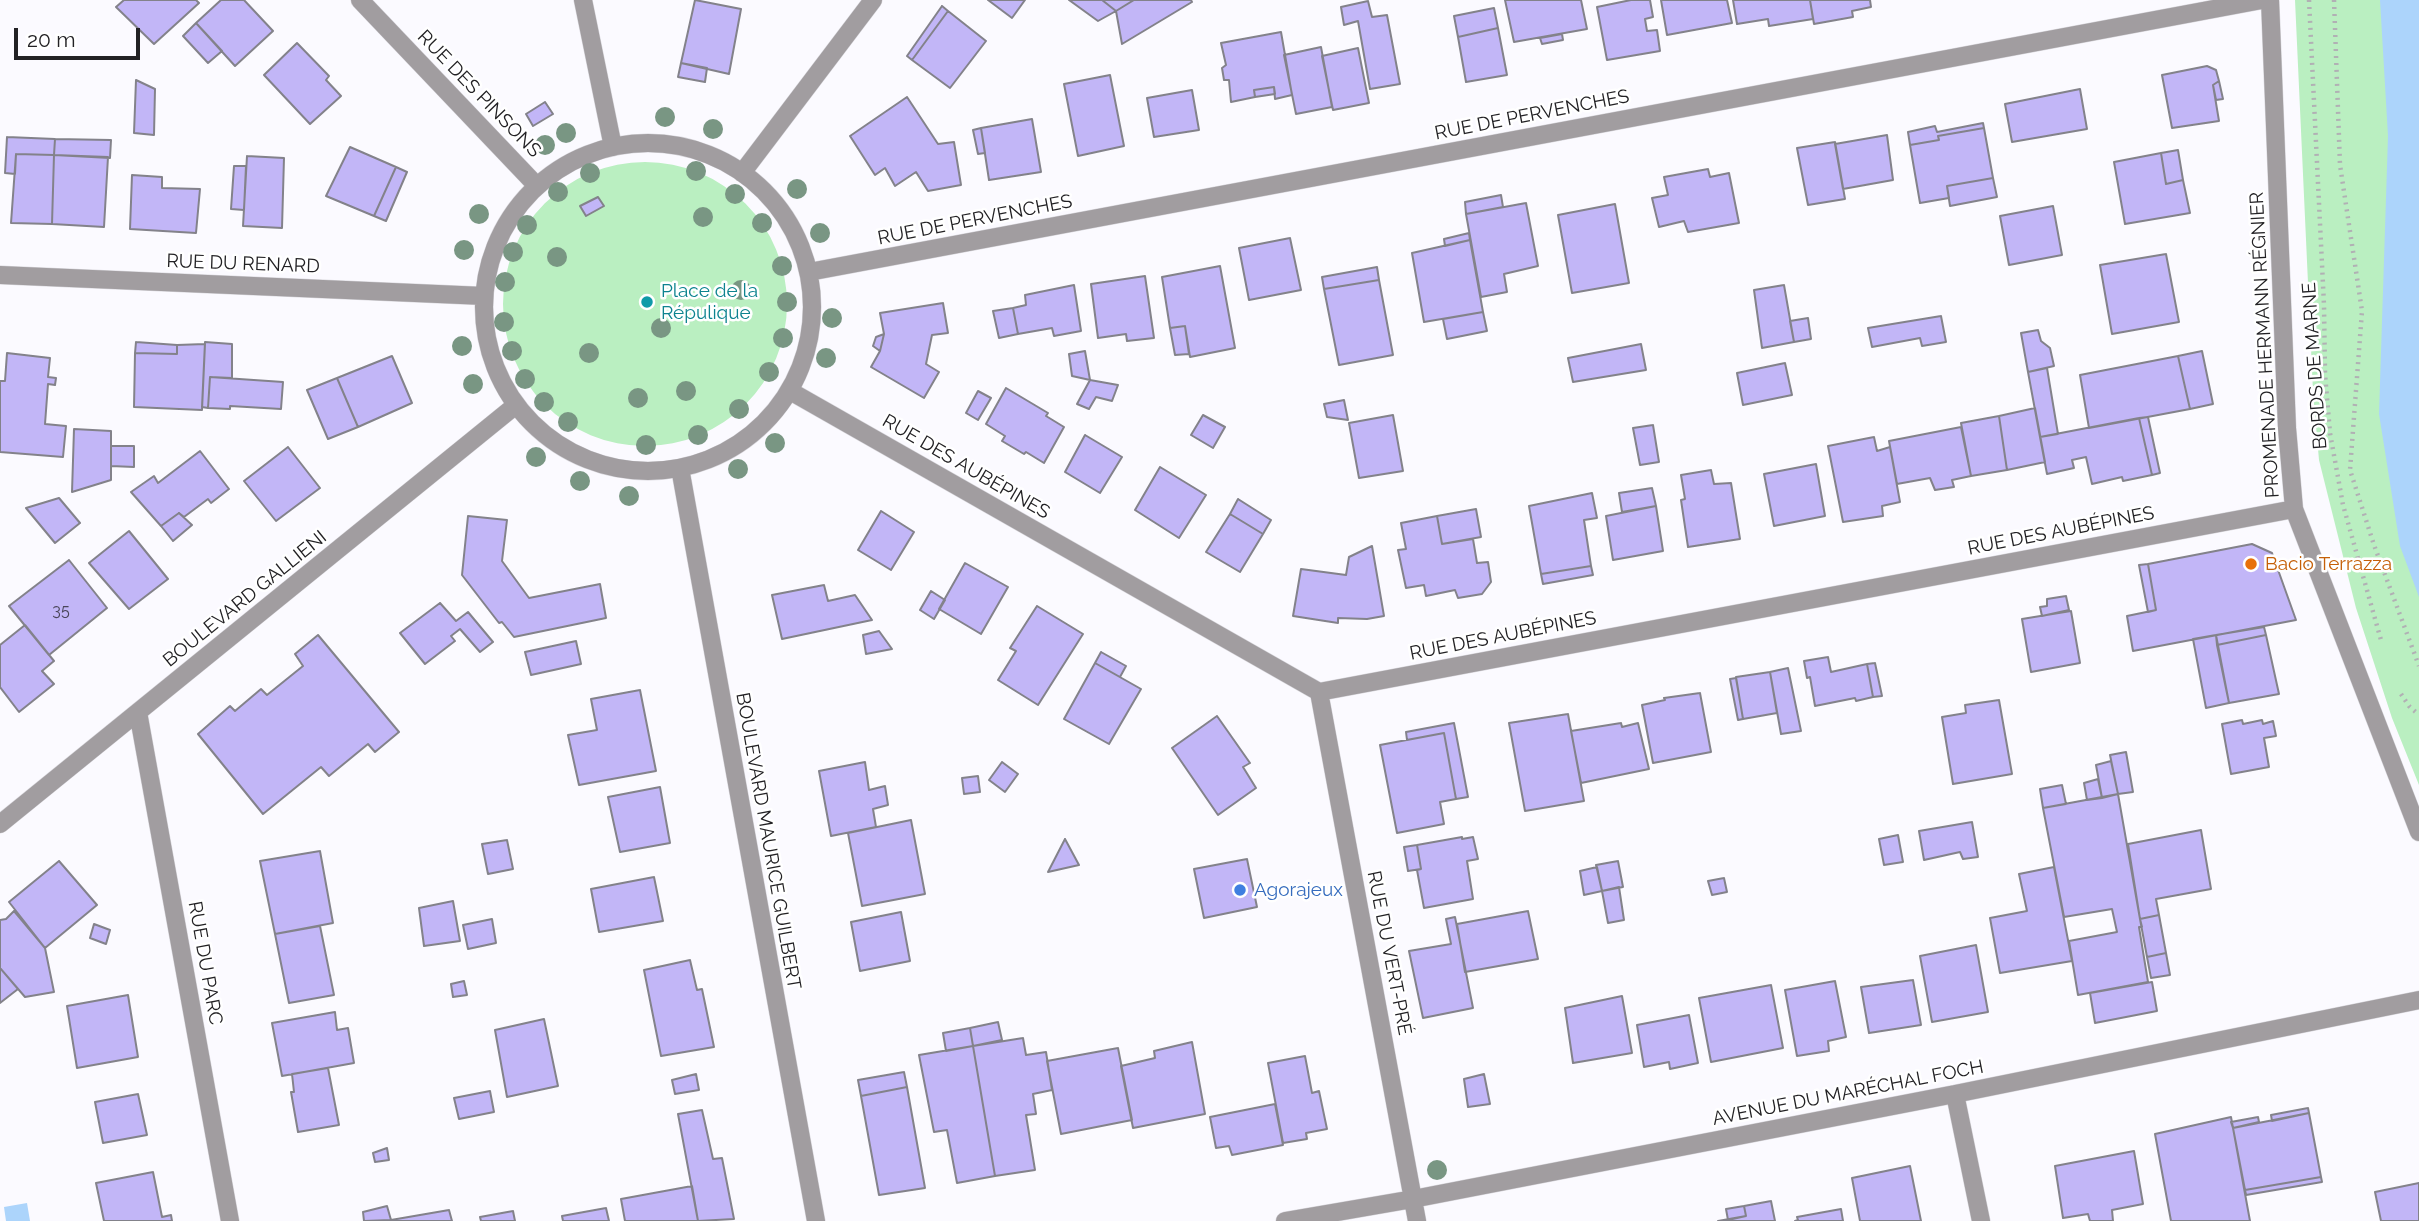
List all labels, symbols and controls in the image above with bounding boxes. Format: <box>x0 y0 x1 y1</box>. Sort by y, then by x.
scale bar <box>18 14 144 58</box>
street label: RUE DES PINSONS <box>413 26 545 162</box>
text: 20 m <box>27 27 75 52</box>
street label: RUE DE PERVENCHES <box>1433 85 1631 145</box>
street label: RUE DE PERVENCHES <box>876 190 1074 250</box>
street label: PROMENADE HERMANN RÉGNIER <box>2246 191 2284 499</box>
street label: RUE DU RENARD <box>166 250 320 278</box>
place label: Place de la Répulique <box>661 280 758 324</box>
street label: BORDS DE MARNE <box>2298 282 2332 450</box>
marker: Place de la Répulique <box>639 294 655 310</box>
street label: RUE DES AUBÉPINES <box>878 410 1054 524</box>
street label: RUE DES AUBÉPINES <box>1966 502 2156 560</box>
street label: BOULEVARD GALLIENI <box>159 526 331 672</box>
place label: Bacio Terrazza <box>2265 553 2392 575</box>
marker: Bacio Terrazza <box>2243 556 2259 572</box>
house number: 35 <box>52 601 70 621</box>
street label: RUE DES AUBÉPINES <box>1408 607 1598 665</box>
street label: BOULEVARD MAURICE GUILBERT <box>731 691 805 991</box>
street label: RUE DU VERT-PRÉ <box>1362 869 1416 1037</box>
place label: Agorajeux <box>1254 879 1343 901</box>
marker: Agorajeux <box>1232 882 1248 898</box>
street label: RUE DU PARC <box>183 899 227 1027</box>
street label: AVENUE DU MARÉCHAL FOCH <box>1711 1056 1985 1130</box>

